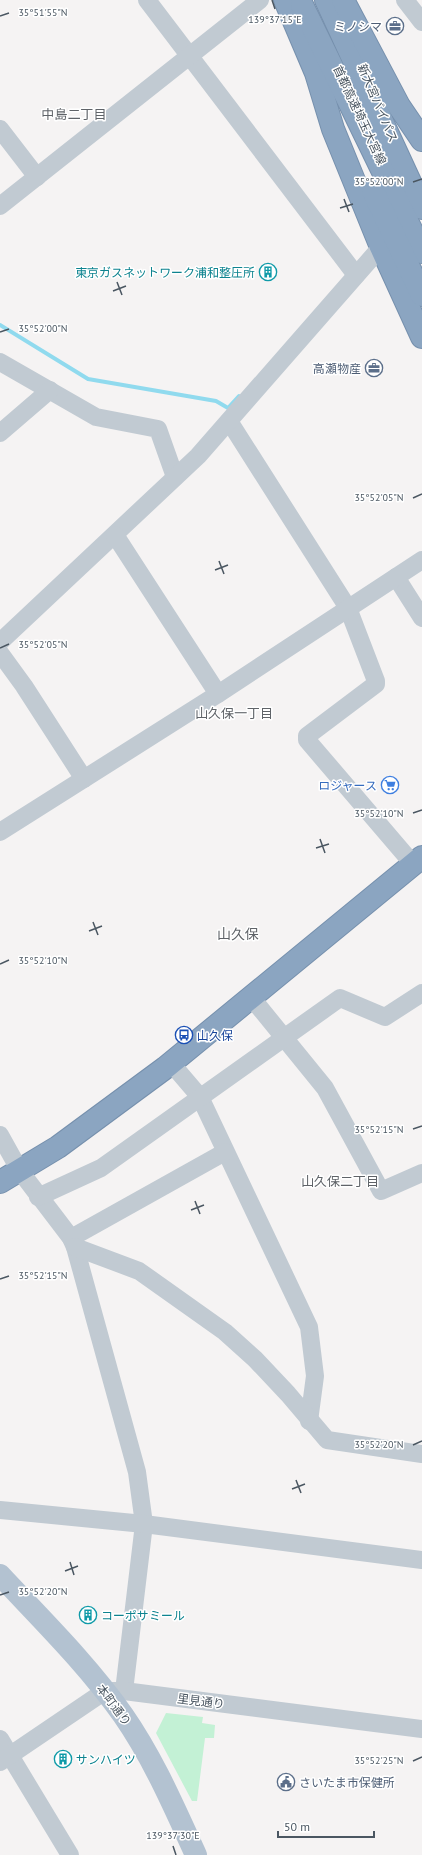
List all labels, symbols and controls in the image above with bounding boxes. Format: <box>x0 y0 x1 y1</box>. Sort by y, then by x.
text: 35°51'55"N <box>18 6 68 19</box>
text: 139°37'15"E <box>248 13 302 26</box>
office icon: ミノシマ <box>385 16 405 36</box>
place label: ミノシマ <box>334 19 382 34</box>
street label: 新大宮バイパス <box>355 62 401 144</box>
street label: 首都高速埼玉大宮線 <box>330 63 390 167</box>
district label: 中島二丁目 <box>41 106 107 123</box>
text: 35°52'00"N <box>354 175 404 188</box>
building icon: 東京ガスネットワーク浦和整圧所 <box>258 262 278 282</box>
place label: 東京ガスネットワーク浦和整圧所 <box>75 265 255 280</box>
text: 35°52'00"N <box>18 322 68 335</box>
office icon: 高瀬物産 <box>364 358 384 378</box>
place label: 高瀬物産 <box>313 361 361 376</box>
text: 35°52'05"N <box>354 491 404 504</box>
text: 35°52'05"N <box>18 638 68 651</box>
district label: 山久保一丁目 <box>195 705 273 722</box>
supermarket icon: ロジャース <box>380 775 400 795</box>
place label: ロジャース <box>318 778 377 793</box>
text: 35°52'10"N <box>354 807 404 820</box>
district label: 山久保 <box>217 925 259 943</box>
text: 35°52'10"N <box>18 954 68 967</box>
bus stop icon: 山久保 <box>174 1025 194 1045</box>
place label: 山久保 <box>197 1028 233 1043</box>
text: 35°52'15"N <box>354 1123 404 1136</box>
district label: 山久保二丁目 <box>301 1173 379 1190</box>
text: 35°52'15"N <box>18 1269 68 1282</box>
text: 35°52'20"N <box>354 1438 404 1451</box>
text: 35°52'20"N <box>18 1585 68 1598</box>
building icon: コーポサミール <box>78 1605 98 1625</box>
place label: コーポサミール <box>101 1608 185 1623</box>
street label: 本町通り <box>94 1681 134 1729</box>
street label: 里見通り <box>176 1691 226 1711</box>
building icon: サンハイツ <box>53 1749 73 1769</box>
place label: サンハイツ <box>76 1752 136 1767</box>
text: 35°52'25"N <box>354 1754 404 1767</box>
public building icon: さいたま市保健所 <box>276 1772 296 1792</box>
place label: さいたま市保健所 <box>299 1775 395 1790</box>
scale bar <box>278 1813 374 1839</box>
text: 50 m <box>284 1819 310 1834</box>
text: 139°37'30"E <box>146 1829 200 1842</box>

